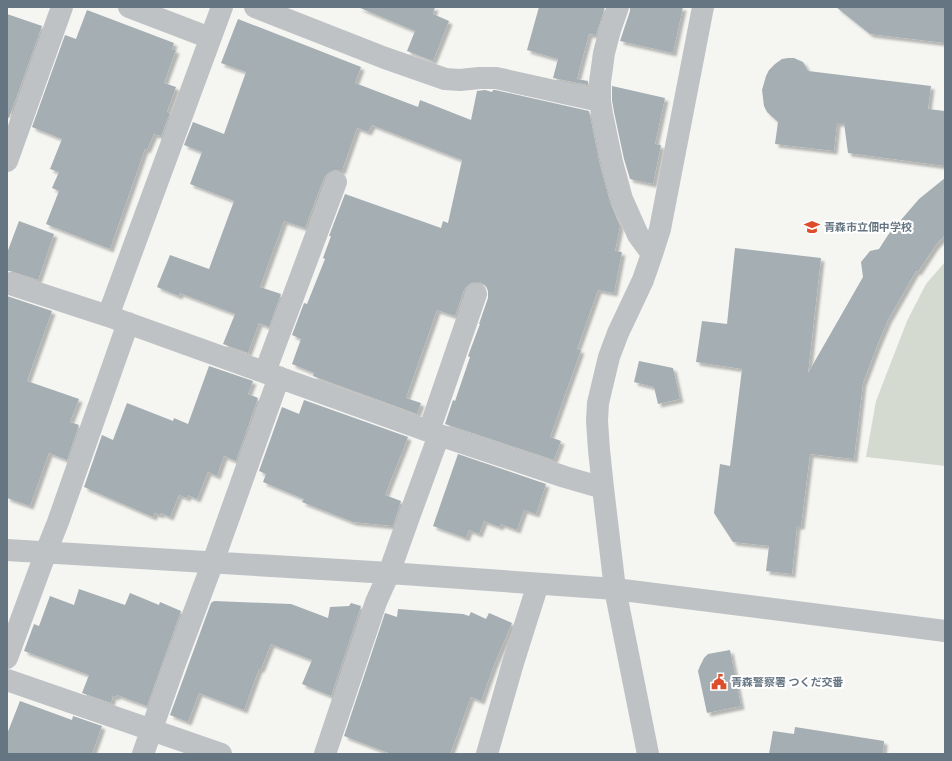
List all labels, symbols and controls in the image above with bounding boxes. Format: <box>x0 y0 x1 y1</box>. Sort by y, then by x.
school or university icon: 青森市立佃中学校 <box>803 218 821 236</box>
place label: 青森市立佃中学校 <box>824 220 912 234</box>
public building icon: 青森警察署 つくだ交番 <box>710 673 728 691</box>
place label: 青森警察署 つくだ交番 <box>731 675 844 689</box>

